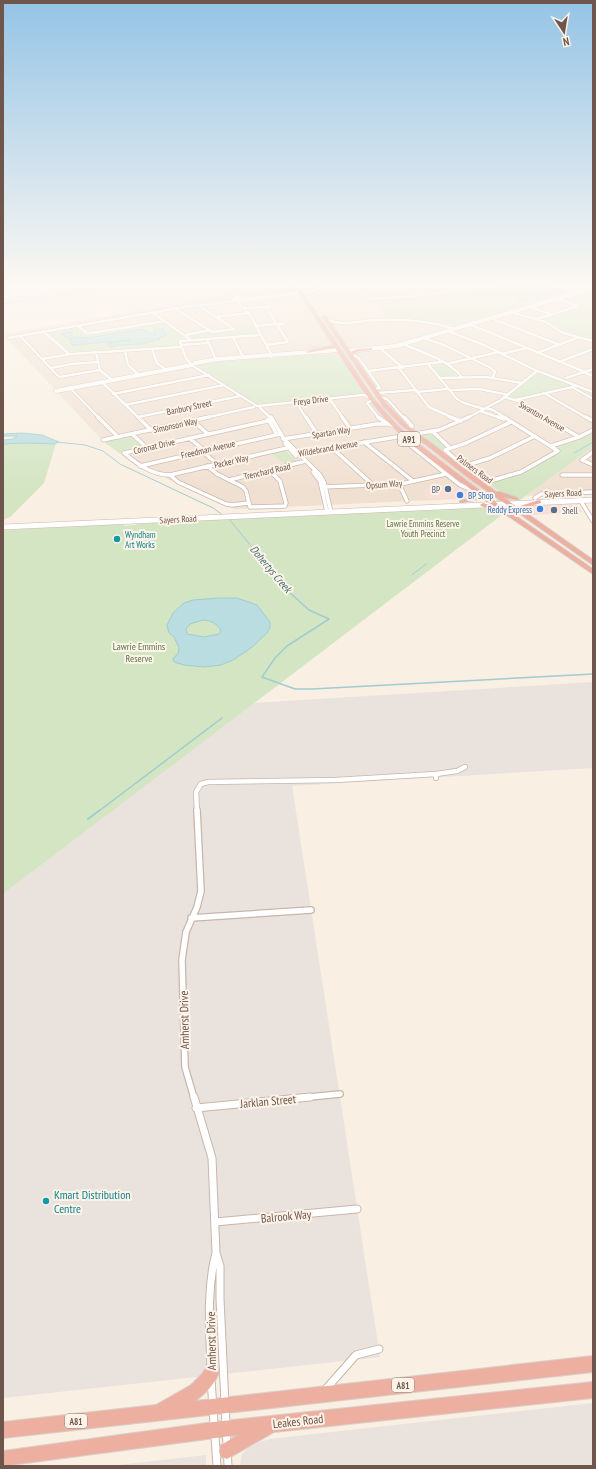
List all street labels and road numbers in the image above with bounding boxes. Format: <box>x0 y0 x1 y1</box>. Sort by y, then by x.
street label: Freya Drive <box>293 393 329 407</box>
street label: Banbury Street <box>165 397 213 417</box>
street label: Swanton Avenue <box>517 398 567 434</box>
street label: Simonson Way <box>152 415 199 435</box>
street label: Spartan Way <box>311 423 352 440</box>
road number: A91 <box>398 432 420 446</box>
street label: Coronat Drive <box>132 436 176 456</box>
street label: Freedman Avenue <box>180 437 236 461</box>
street label: Wildebrand Avenue <box>298 437 359 459</box>
street label: Packer Way <box>213 452 250 470</box>
street label: Palmers Road <box>455 452 495 486</box>
street label: Trenchard Road <box>242 460 292 482</box>
street label: Opsum Way <box>366 477 403 491</box>
street label: Sayers Road <box>544 487 582 499</box>
street label: Sayers Road <box>159 513 197 525</box>
street label: Amherst Drive <box>176 990 192 1049</box>
street label: Jarklan Street <box>239 1091 297 1111</box>
street label: Balrook Way <box>260 1206 312 1226</box>
street label: Amherst Drive <box>203 1311 219 1370</box>
road number: A81 <box>392 1378 414 1392</box>
street label: Leakes Road <box>272 1411 324 1431</box>
road number: A81 <box>65 1414 87 1428</box>

